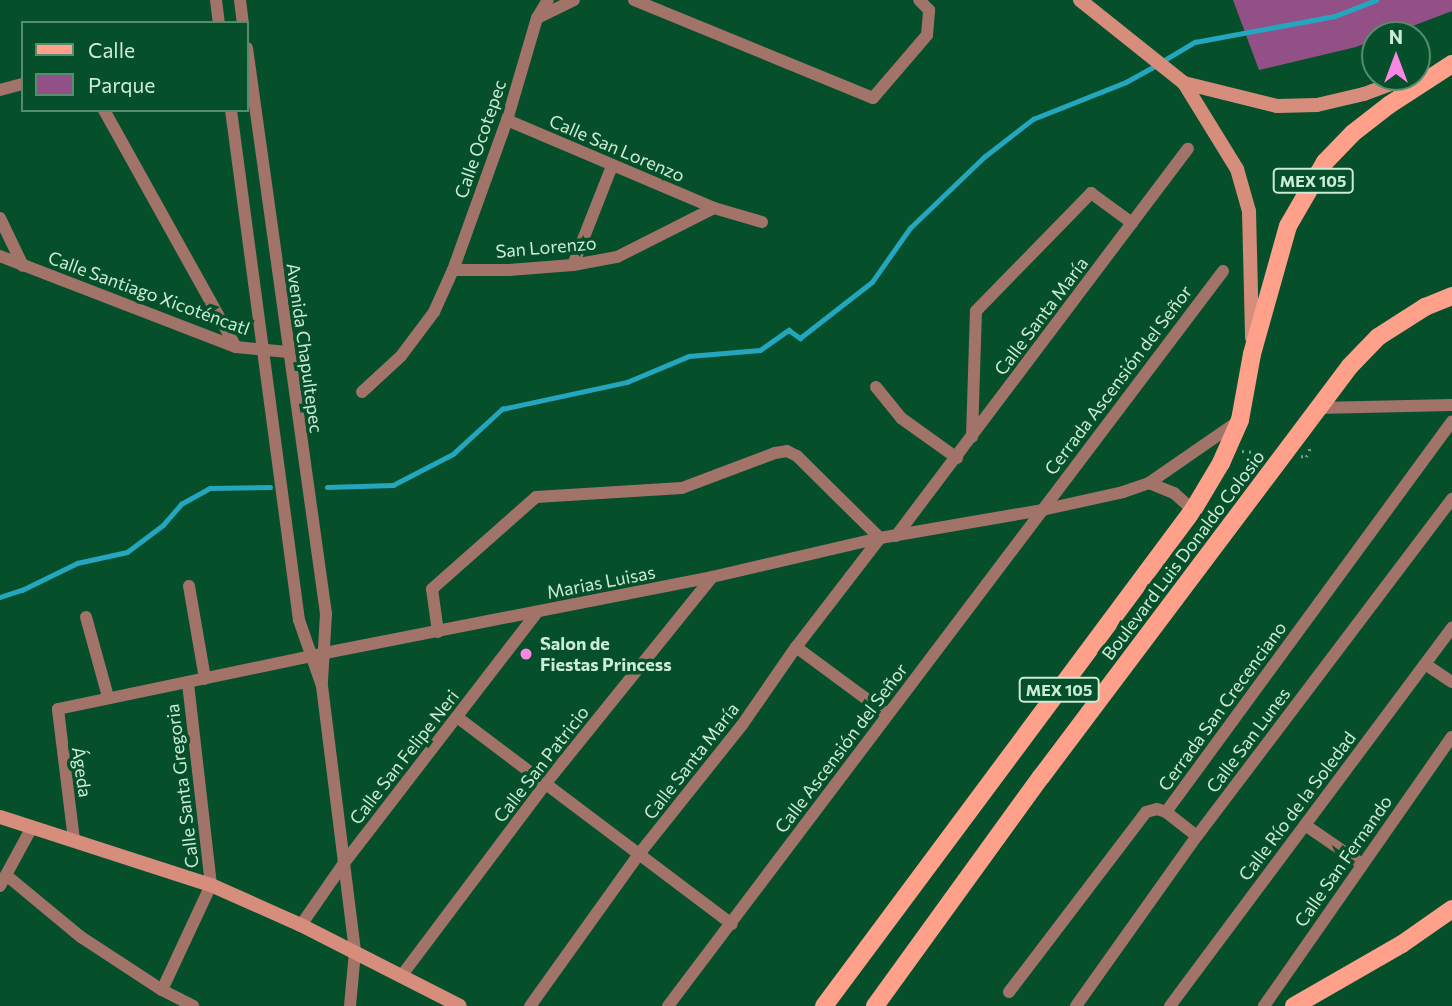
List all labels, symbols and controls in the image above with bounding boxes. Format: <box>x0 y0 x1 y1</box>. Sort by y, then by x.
legend <box>21 21 248 112</box>
north arrow <box>1361 21 1431 91</box>
text: N <box>1389 25 1403 48</box>
text: Calle <box>88 37 135 62</box>
text: Parque <box>88 72 155 97</box>
street label: Calle Ocotepec <box>450 77 510 201</box>
street label: Calle San Lorenzo <box>546 110 688 186</box>
road number: MEX 105 <box>1271 168 1355 194</box>
street label: San Lorenzo <box>495 232 597 262</box>
street label: Calle Santiago Xicoténcatl <box>45 246 253 340</box>
street label: Calle Santa María <box>990 253 1092 379</box>
street label: Avenida Chapultepec <box>282 262 328 434</box>
street label: Cerrada Ascensión del Señor <box>1040 281 1196 479</box>
street label: Boulevard Luis Donaldo Colosio <box>1097 446 1269 664</box>
street label: Marias Luisas <box>545 561 657 603</box>
street label: Cerrada San Crecenciano <box>1153 617 1291 795</box>
place label: Salon de Fiestas Princess <box>540 633 672 676</box>
marker: Salon de Fiestas Princess <box>518 646 534 662</box>
street label: Calle Ascensión del Señor <box>770 659 912 837</box>
road number: MEX 105 <box>1017 678 1101 702</box>
street label: Calle San Lunes <box>1201 683 1295 797</box>
street label: Calle San Felipe Neri <box>345 685 463 829</box>
street label: Calle Santa María <box>639 698 743 824</box>
street label: Calle San Patricio <box>489 702 593 826</box>
street label: Calle Santa Gregoria <box>161 703 203 869</box>
street label: Calle Río de la Soledad <box>1234 727 1360 885</box>
street label: Ágeda <box>68 745 96 799</box>
street label: Calle San Fernando <box>1290 791 1396 931</box>

